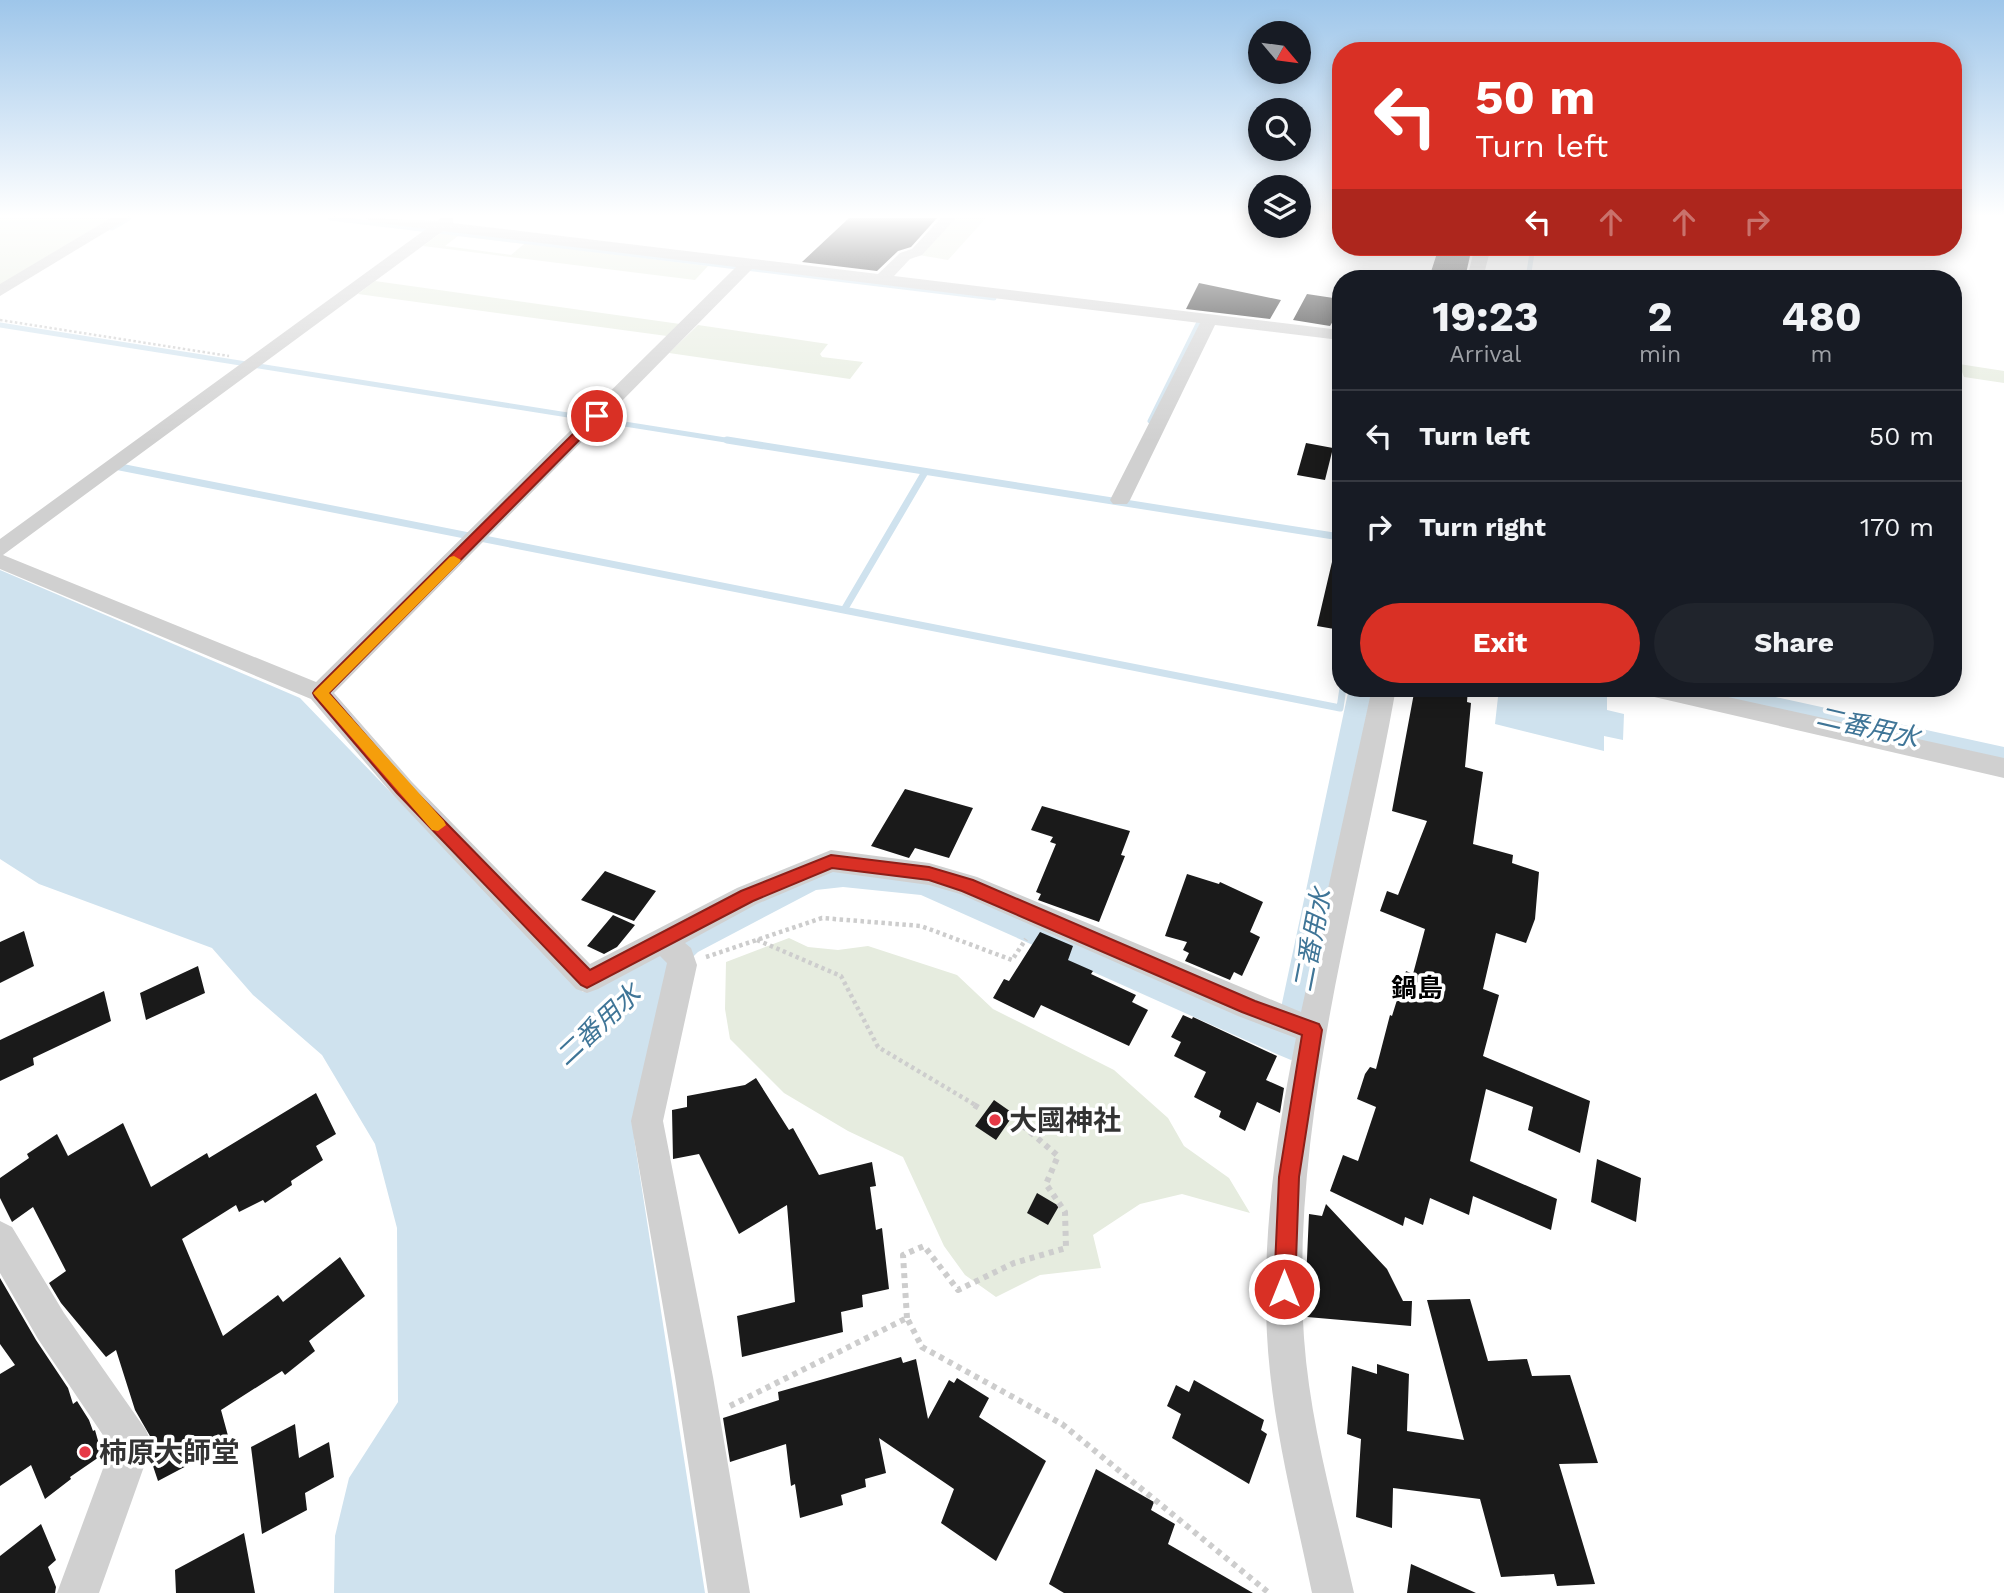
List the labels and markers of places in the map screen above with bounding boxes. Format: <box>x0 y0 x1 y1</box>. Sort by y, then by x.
pin <box>567 386 627 446</box>
place label: 大國神社 <box>1009 1104 1121 1137</box>
marker: 大國神社 <box>987 1112 1003 1128</box>
place label: 柿原大師堂 <box>99 1436 239 1469</box>
marker: 柿原大師堂 <box>77 1444 93 1460</box>

